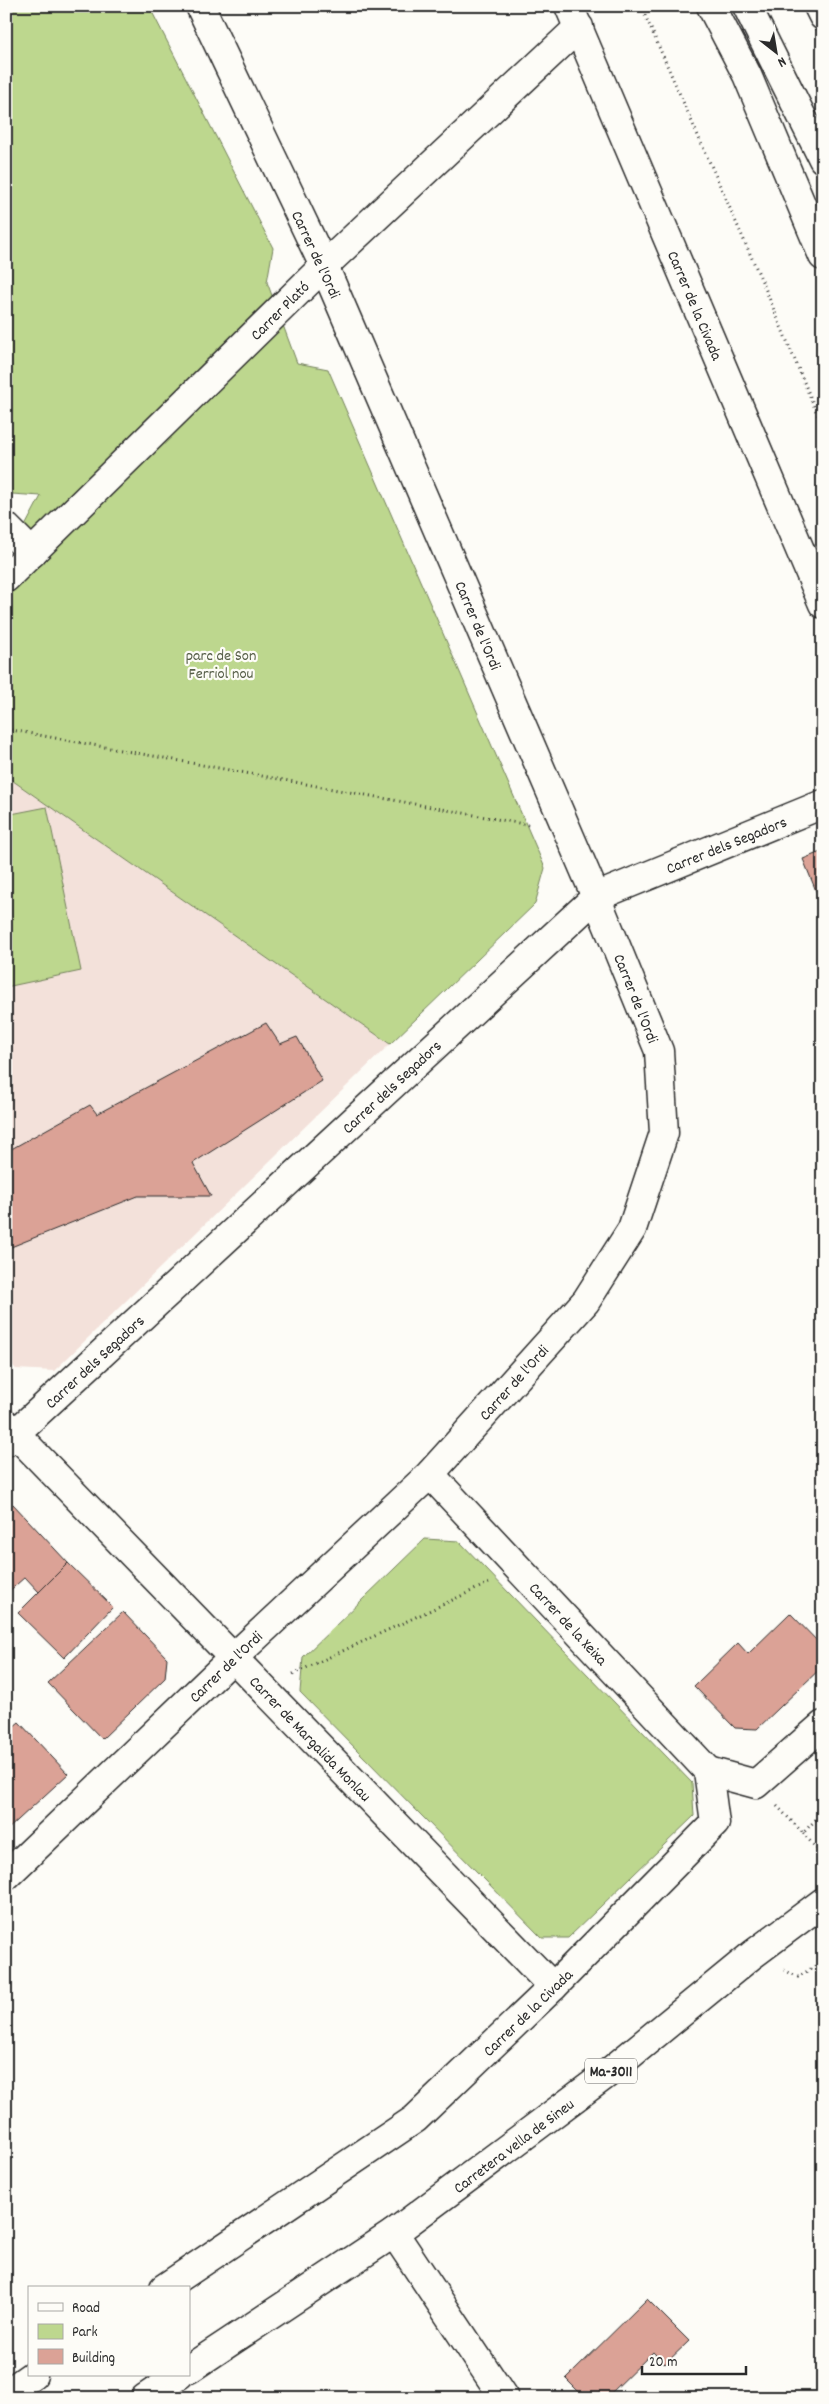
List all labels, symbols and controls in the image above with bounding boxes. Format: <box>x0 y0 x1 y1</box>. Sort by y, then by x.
north arrow <box>752 28 802 78</box>
text: N <box>773 51 790 72</box>
street label: Carrer de l'Ordi <box>284 207 345 303</box>
street label: Carrer de la Civada <box>660 248 727 365</box>
street label: Carrer Plató <box>246 277 316 347</box>
street label: Carrer de l'Ordi <box>448 578 506 674</box>
park label: parc de Son Ferriol nou <box>186 645 256 686</box>
street label: Carrer dels Segadors <box>663 811 791 881</box>
street label: Carrer de l'Ordi <box>606 951 663 1047</box>
street label: Carrer dels Segadors <box>338 1035 448 1140</box>
street label: Carrer dels Segadors <box>41 1310 151 1415</box>
street label: Carrer de l'Ordi <box>475 1341 555 1427</box>
street label: Carrer de la Xeixa <box>523 1578 612 1672</box>
street label: Carrer de l'Ordi <box>185 1627 269 1709</box>
street label: Carrer de Margalida Monlau <box>243 1672 376 1808</box>
street label: Carrer de la Civada <box>479 1965 579 2063</box>
road number: Ma-3011 <box>585 2058 637 2084</box>
street label: Carretera vella de Sineu <box>449 2094 580 2200</box>
legend <box>28 2286 190 2376</box>
text: Road <box>72 2298 100 2320</box>
text: Park <box>72 2322 98 2344</box>
scale bar <box>642 2344 745 2376</box>
text: Building <box>72 2348 115 2370</box>
text: 20 m <box>649 2352 677 2374</box>

